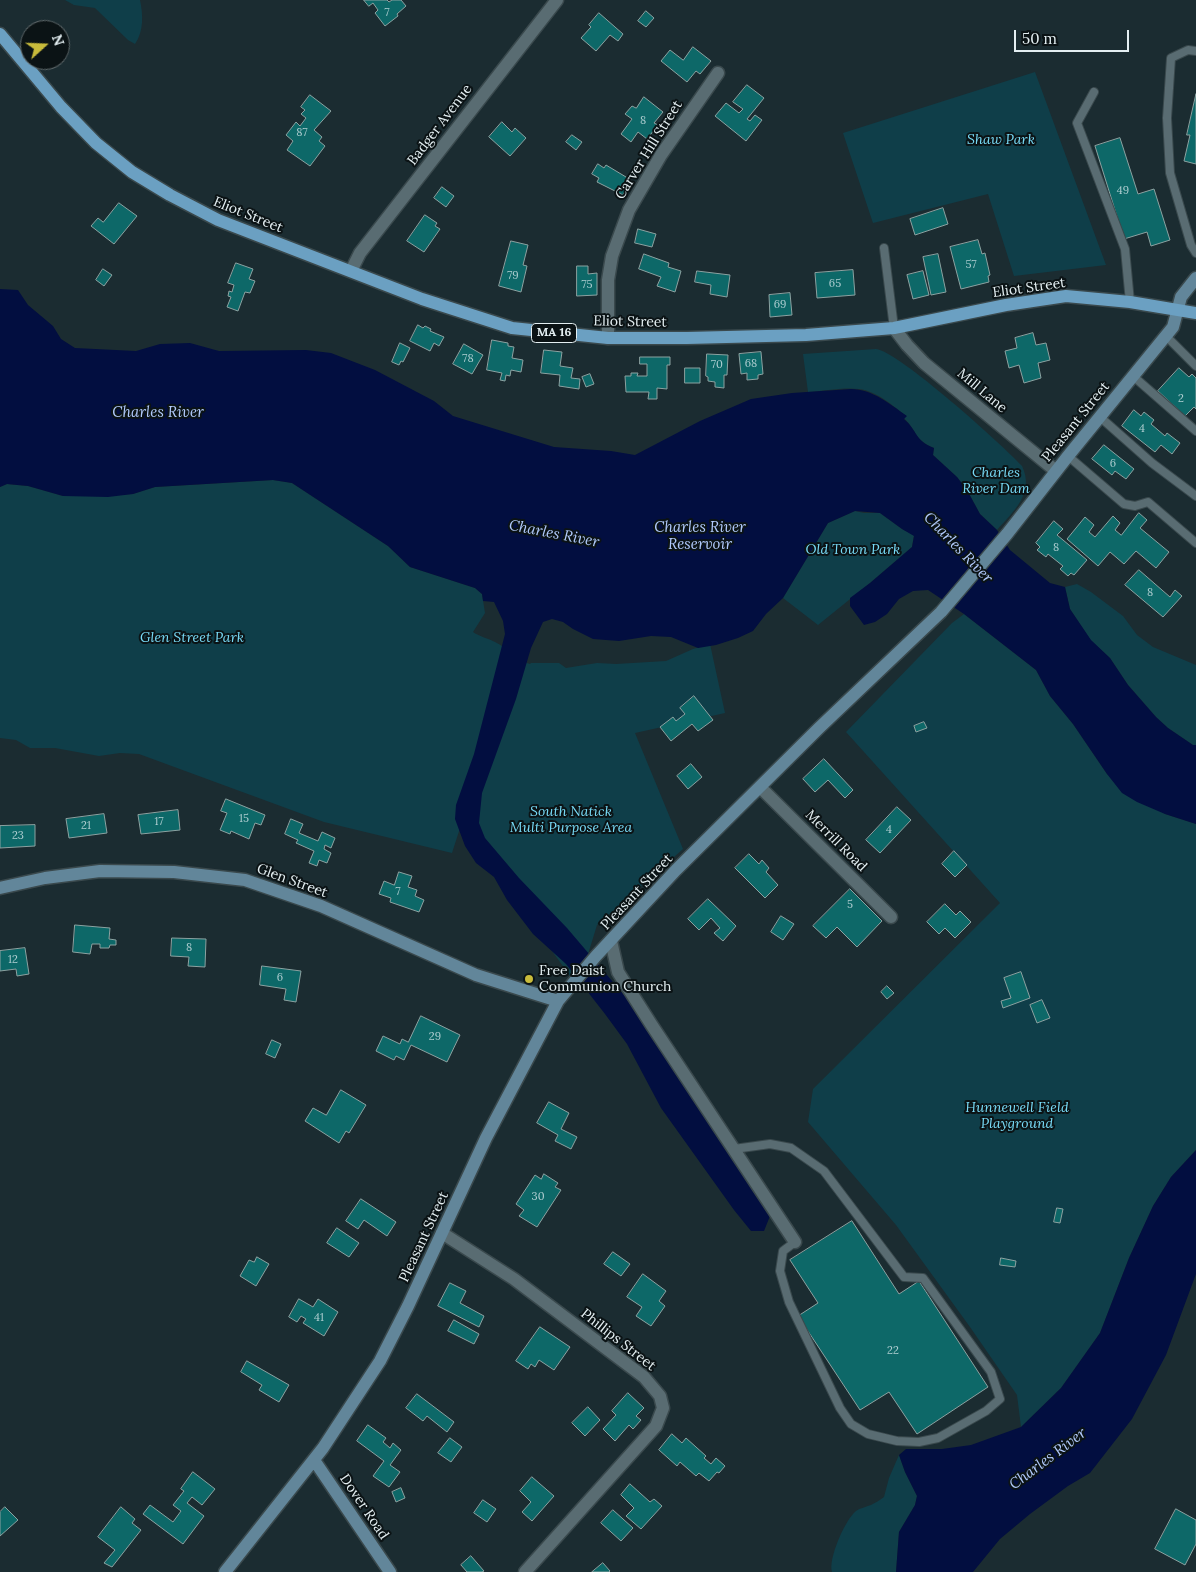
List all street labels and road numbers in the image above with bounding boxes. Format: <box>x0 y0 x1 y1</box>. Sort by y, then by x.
street label: Badger Avenue <box>404 81 476 169</box>
street label: Carver Hill Street <box>612 98 686 202</box>
street label: Eliot Street <box>211 193 285 237</box>
street label: Eliot Street <box>991 275 1067 301</box>
street label: Eliot Street <box>593 313 667 331</box>
road number: MA 16 <box>532 323 576 342</box>
street label: Mill Lane <box>954 365 1010 417</box>
street label: Pleasant Street <box>1039 379 1113 465</box>
street label: Merrill Road <box>802 807 870 875</box>
street label: Pleasant Street <box>597 850 677 934</box>
street label: Glen Street <box>254 860 330 902</box>
street label: Pleasant Street <box>396 1189 452 1285</box>
street label: Phillips Street <box>577 1306 659 1374</box>
street label: Dover Road <box>336 1471 392 1543</box>

